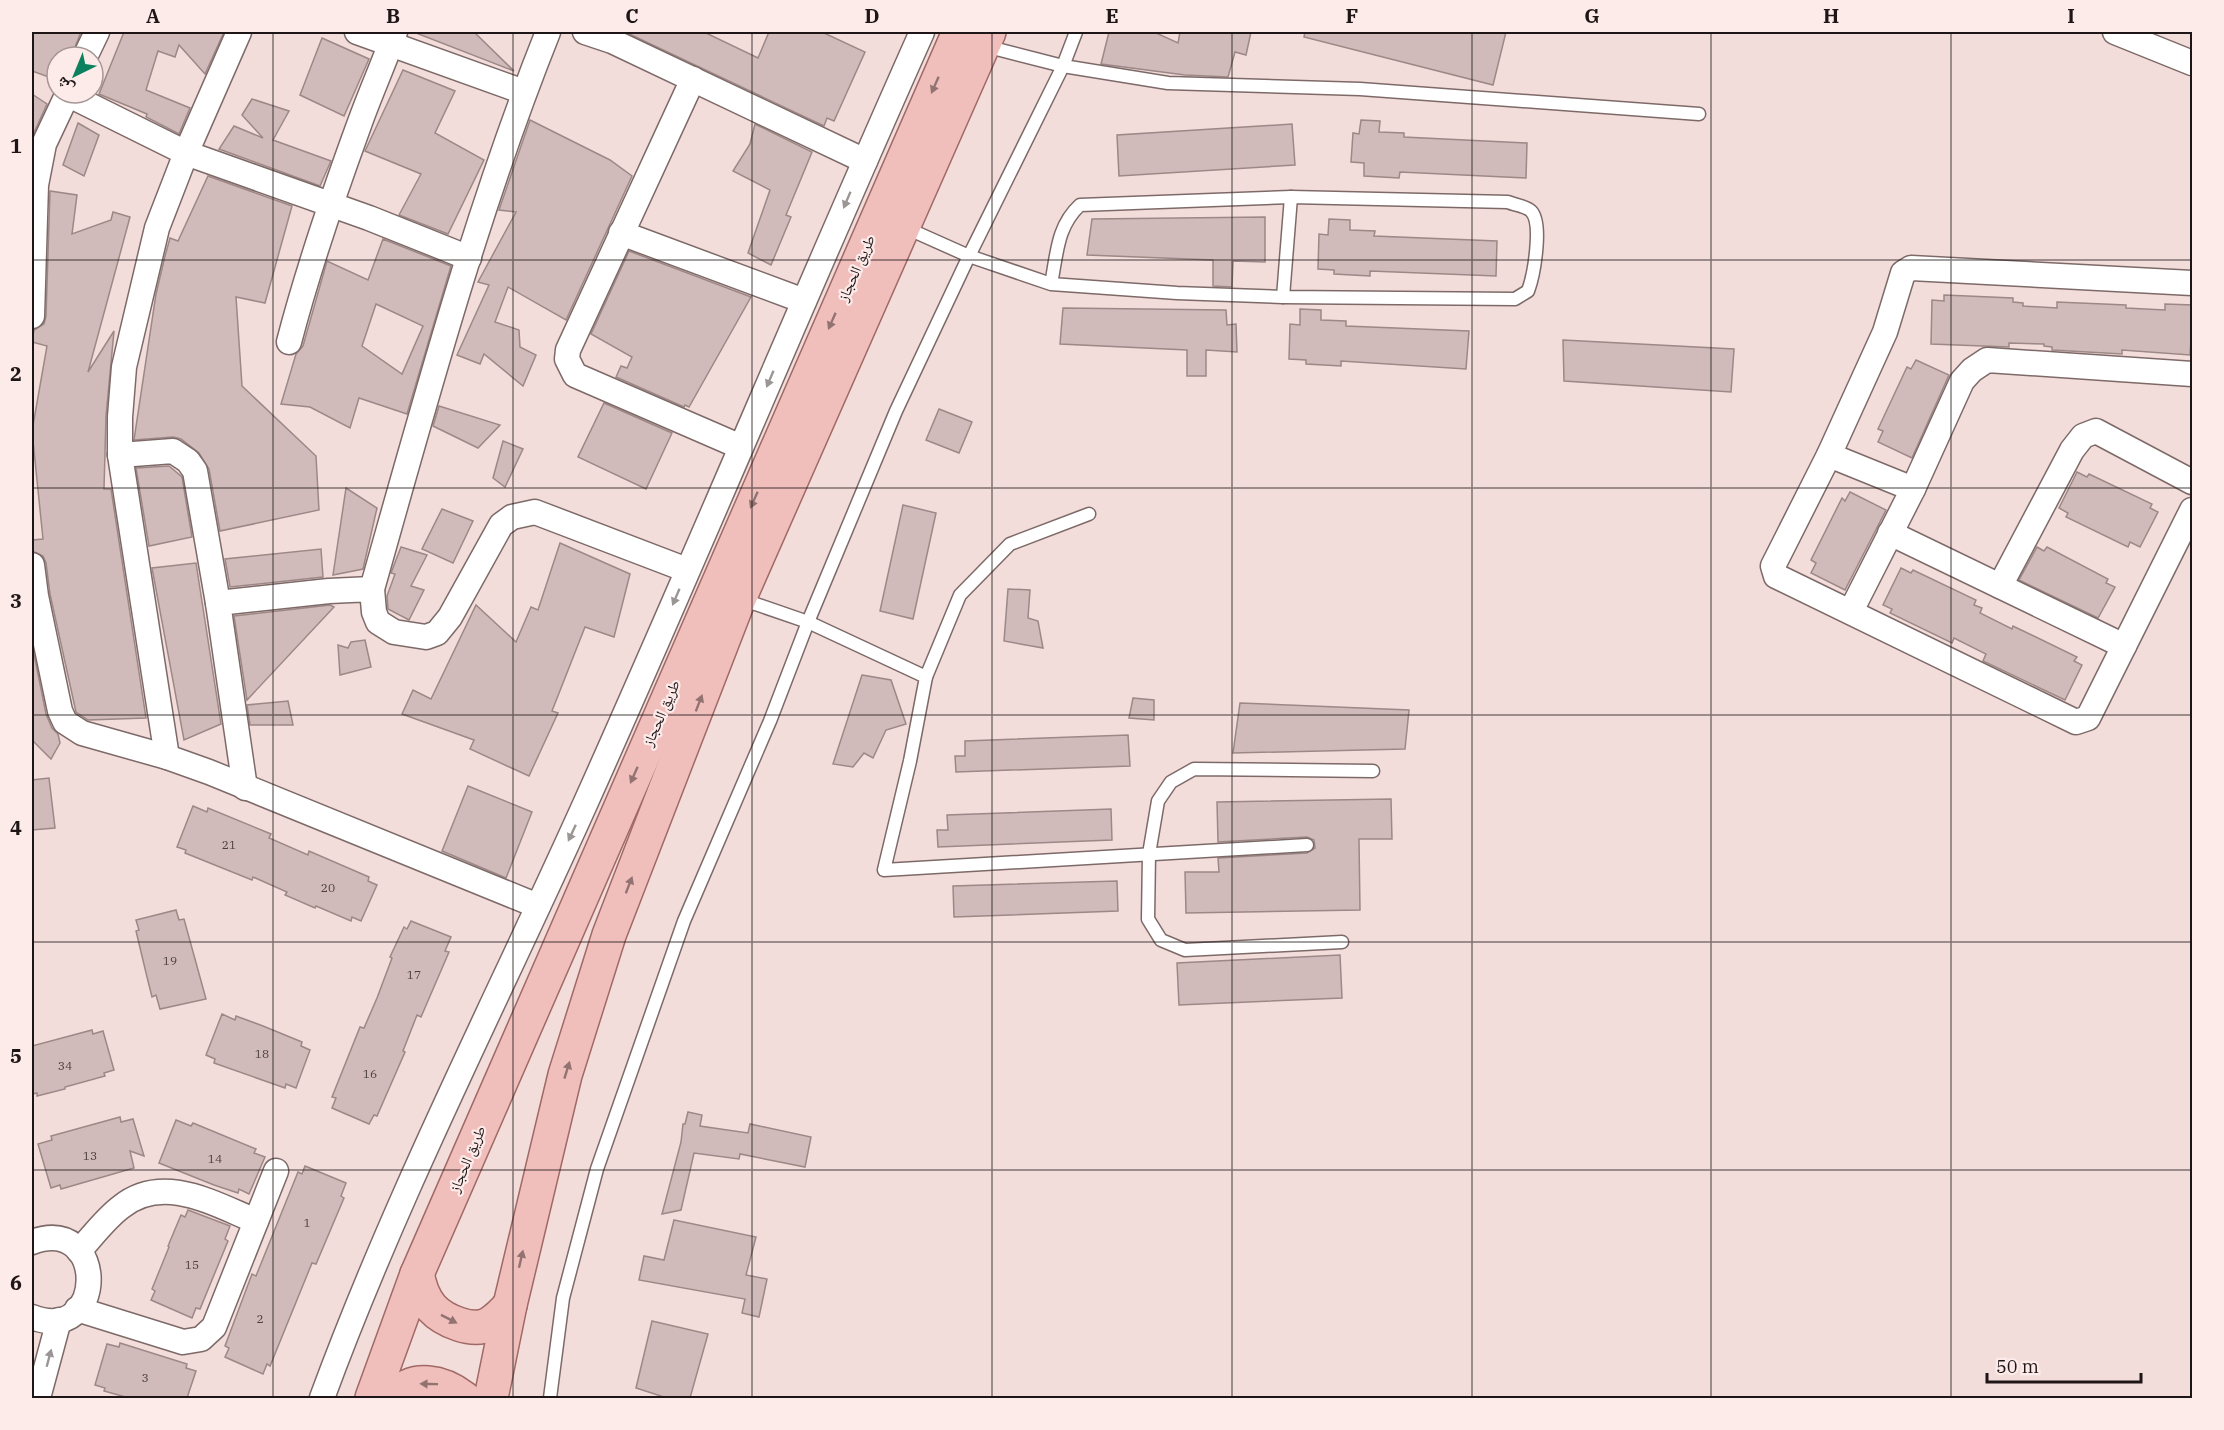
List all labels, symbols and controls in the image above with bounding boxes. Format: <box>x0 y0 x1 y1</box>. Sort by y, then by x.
text: A <box>146 2 160 29</box>
text: B <box>386 2 400 29</box>
text: C <box>625 2 639 29</box>
text: D <box>864 2 880 29</box>
text: E <box>1105 2 1119 29</box>
text: F <box>1346 2 1358 29</box>
text: G <box>1584 2 1600 29</box>
text: H <box>1823 2 1839 29</box>
text: I <box>2067 2 2075 29</box>
north arrow <box>45 45 105 105</box>
text: ش <box>52 73 78 99</box>
one-way arrow <box>930 76 940 94</box>
text: 1 <box>10 132 22 159</box>
one-way arrow <box>843 192 852 209</box>
street label: طريق الحجاز <box>833 232 880 305</box>
one-way arrow <box>827 313 837 331</box>
text: 2 <box>10 360 22 387</box>
one-way arrow <box>765 371 775 389</box>
one-way arrow <box>749 491 758 509</box>
text: 3 <box>10 587 22 614</box>
one-way arrow <box>671 588 680 605</box>
street label: طريق الحجاز <box>638 677 685 750</box>
one-way arrow <box>695 694 704 712</box>
one-way arrow <box>628 766 638 784</box>
text: 4 <box>10 814 22 841</box>
one-way arrow <box>567 824 576 841</box>
house number: 21 <box>222 837 236 852</box>
one-way arrow <box>625 876 634 894</box>
house number: 20 <box>321 880 335 895</box>
house number: 19 <box>163 953 177 968</box>
house number: 17 <box>407 967 421 982</box>
text: 5 <box>10 1042 22 1069</box>
house number: 18 <box>255 1046 269 1061</box>
house number: 34 <box>58 1058 72 1073</box>
one-way arrow <box>563 1061 572 1079</box>
house number: 16 <box>363 1066 377 1081</box>
street label: طريق الحجاز <box>444 1123 490 1196</box>
house number: 13 <box>83 1148 97 1163</box>
house number: 14 <box>208 1151 222 1166</box>
house number: 1 <box>303 1215 311 1230</box>
one-way arrow <box>516 1250 526 1268</box>
house number: 15 <box>185 1257 199 1272</box>
text: 6 <box>10 1269 22 1296</box>
house number: 2 <box>256 1311 264 1326</box>
one-way arrow <box>441 1314 458 1324</box>
scale bar <box>1987 1346 2142 1384</box>
one-way arrow <box>45 1348 54 1366</box>
text: 50 m <box>1996 1355 2039 1378</box>
house number: 3 <box>141 1370 149 1385</box>
one-way arrow <box>419 1379 438 1389</box>

